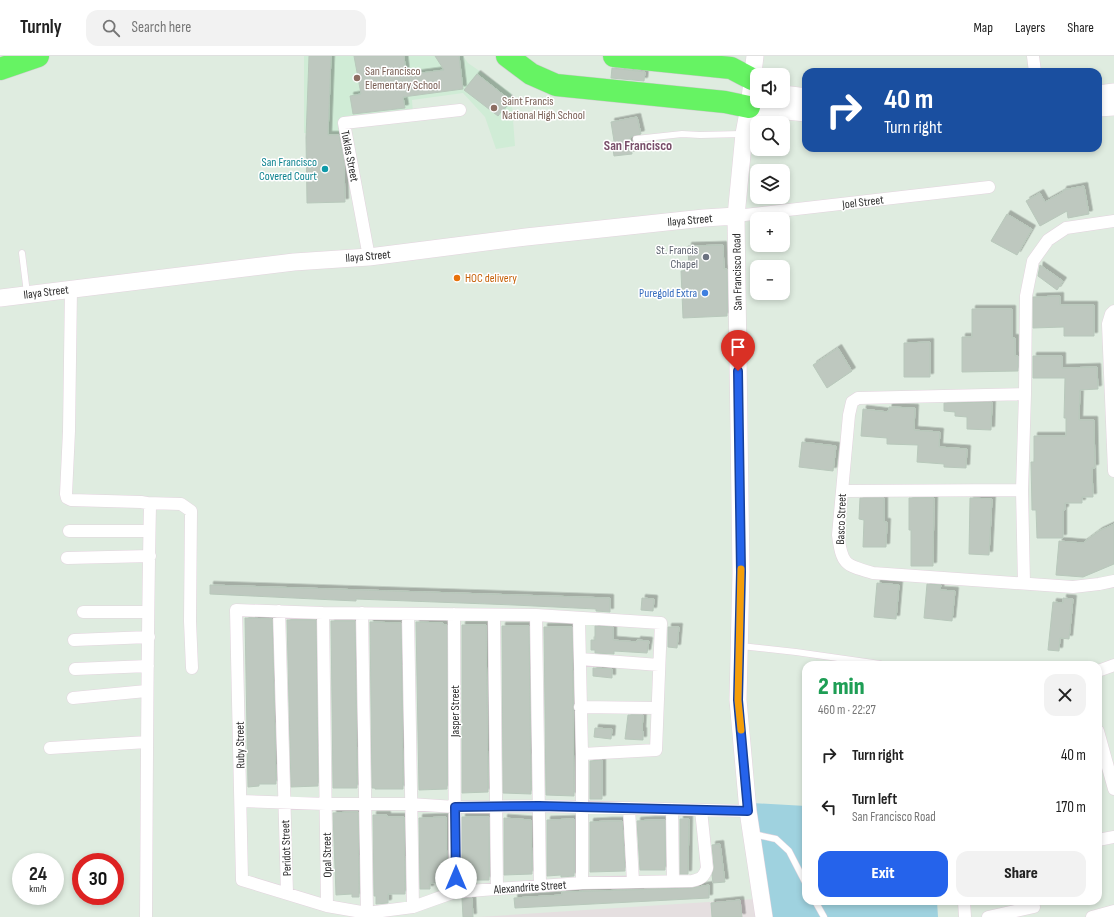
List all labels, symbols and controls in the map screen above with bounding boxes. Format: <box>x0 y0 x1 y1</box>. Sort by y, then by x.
search box <box>86 10 366 46</box>
text: Turnly <box>20 16 62 39</box>
icon: search <box>100 17 122 39</box>
text: Search here <box>132 18 191 37</box>
text: Map <box>973 19 993 36</box>
text: Layers <box>1015 19 1045 36</box>
text: Share <box>1067 19 1094 36</box>
place label: San Francisco Elementary School <box>365 64 440 93</box>
map controls <box>750 68 790 300</box>
button: sound <box>750 68 790 108</box>
marker: San Francisco Elementary School <box>352 73 362 83</box>
text: 40 m <box>884 83 933 116</box>
icon: right <box>818 84 870 136</box>
place label: Saint Francis National High School <box>502 94 585 123</box>
marker: Saint Francis National High School <box>489 103 499 113</box>
button: search <box>750 116 790 156</box>
text: Turn right <box>884 117 942 138</box>
street label: Tuklas Street <box>337 129 362 183</box>
district label: San Francisco <box>604 137 672 154</box>
place label: San Francisco Covered Court <box>259 155 317 184</box>
marker: San Francisco Covered Court <box>320 164 330 174</box>
button: layers <box>750 164 790 204</box>
street label: Joel Street <box>840 192 885 213</box>
street label: Ilaya Street <box>667 211 714 230</box>
button: + <box>750 212 790 252</box>
street label: San Francisco Road <box>729 233 746 311</box>
place label: St. Francis Chapel <box>656 243 698 272</box>
street label: Ilaya Street <box>345 247 392 266</box>
marker: St. Francis Chapel <box>701 252 711 262</box>
button: − <box>750 260 790 300</box>
place label: HOC delivery <box>465 271 517 286</box>
marker: HOC delivery <box>452 273 462 283</box>
street label: Ilaya Street <box>23 282 70 303</box>
place label: Puregold Extra <box>639 286 697 301</box>
marker: Puregold Extra <box>700 288 710 298</box>
pin <box>721 330 755 371</box>
icon: arrive <box>727 336 749 358</box>
street label: Basco Street <box>833 493 850 545</box>
text: 2 min <box>818 672 865 701</box>
button: close <box>1044 674 1086 716</box>
street label: Jasper Street <box>448 685 463 738</box>
text: 460 m · 22:27 <box>818 702 876 718</box>
street label: Ruby Street <box>233 721 248 769</box>
icon: right <box>818 744 840 766</box>
text: Turn right <box>852 746 904 765</box>
text: 40 m <box>1061 746 1086 765</box>
text: Turn left <box>852 790 897 809</box>
icon: left <box>818 796 840 818</box>
text: 170 m <box>1056 798 1086 817</box>
text: San Francisco Road <box>852 809 936 825</box>
street label: Peridot Street <box>278 819 295 876</box>
street label: Opal Street <box>320 832 335 878</box>
button: Exit <box>818 851 948 897</box>
button: Share <box>956 851 1086 897</box>
speed limit sign: 30 <box>72 853 124 905</box>
position arrow <box>435 857 477 899</box>
text: 24 <box>29 862 47 886</box>
street label: Alexandrite Street <box>492 877 567 898</box>
text: km/h <box>29 883 47 895</box>

